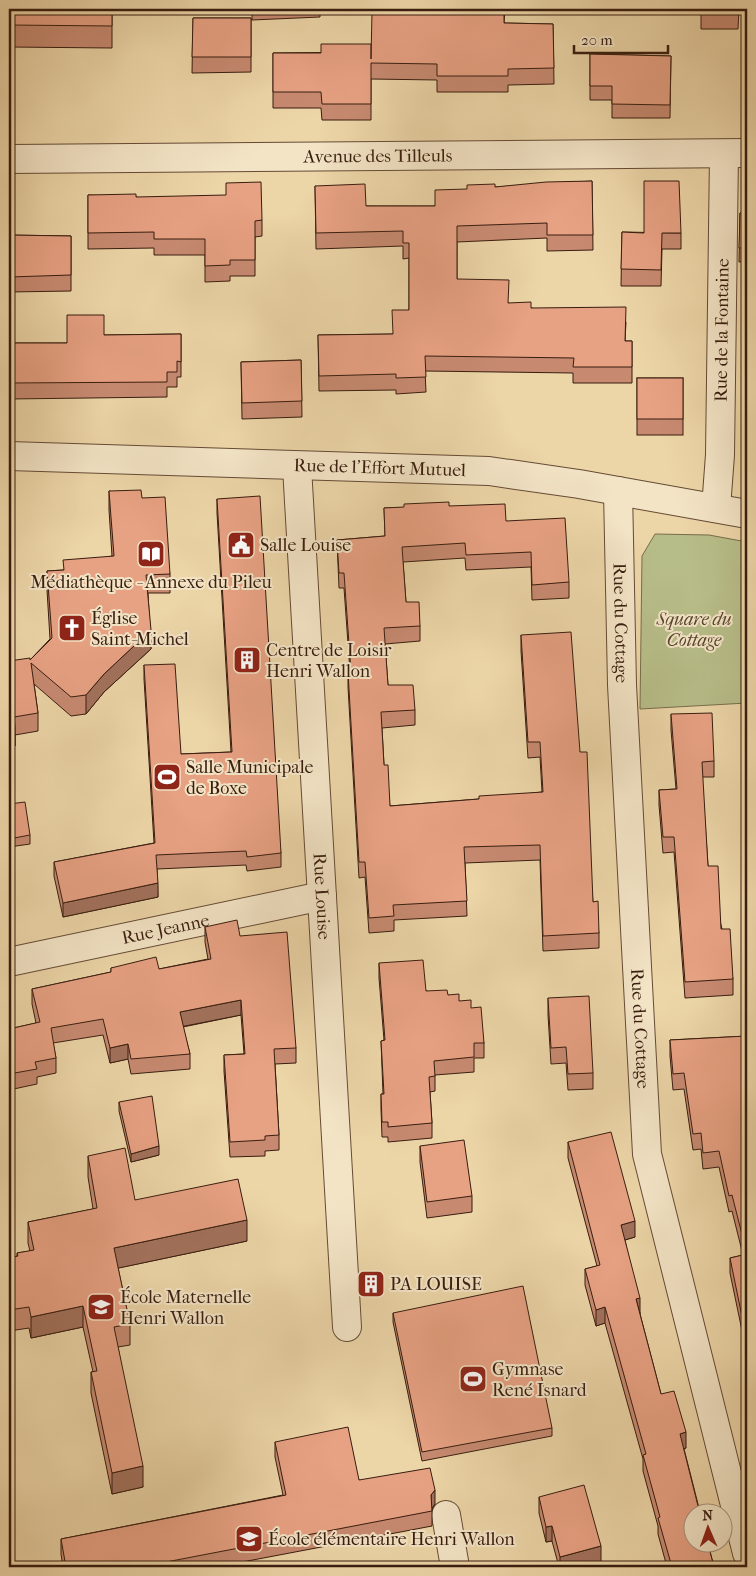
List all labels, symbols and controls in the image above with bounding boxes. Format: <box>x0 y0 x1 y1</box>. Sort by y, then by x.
scale bar <box>574 22 667 54</box>
text: 20 m <box>581 31 613 49</box>
street label: Avenue des Tilleuls <box>302 145 453 168</box>
street label: Rue de la Fontaine <box>711 258 734 402</box>
street label: Rue de l'Effort Mutuel <box>293 455 466 481</box>
public building icon: Salle Louise <box>226 530 256 560</box>
place label: Salle Louise <box>260 535 351 556</box>
library icon: Médiathèque - Annexe du Pileu <box>136 539 166 569</box>
street label: Rue du Cottage <box>608 563 632 683</box>
place label: Médiathèque - Annexe du Pileu <box>30 572 272 593</box>
place label: Église Saint-Michel <box>91 607 189 650</box>
park label: Square du Cottage <box>655 609 732 651</box>
church icon: Église Saint-Michel <box>57 613 87 643</box>
place label: Centre de Loisir Henri Wallon <box>266 640 392 682</box>
building icon: Centre de Loisir Henri Wallon <box>232 645 262 675</box>
place label: Salle Municipale de Boxe <box>186 757 313 799</box>
sports icon: Salle Municipale de Boxe <box>152 762 182 792</box>
street label: Rue Louise <box>308 852 334 940</box>
street label: Rue Jeanne <box>120 910 211 949</box>
street label: Rue du Cottage <box>626 968 654 1089</box>
building icon: PA LOUISE <box>356 1269 386 1299</box>
place label: PA LOUISE <box>390 1274 482 1295</box>
place label: École Maternelle Henri Wallon <box>120 1286 251 1329</box>
school or university icon: École Maternelle Henri Wallon <box>86 1292 116 1322</box>
place label: Gymnase René Isnard <box>492 1359 587 1401</box>
sports icon: Gymnase René Isnard <box>458 1364 488 1394</box>
north arrow <box>684 1504 734 1554</box>
text: N <box>702 1507 714 1524</box>
school or university icon: École élémentaire Henri Wallon <box>234 1524 264 1554</box>
place label: École élémentaire Henri Wallon <box>268 1528 515 1550</box>

